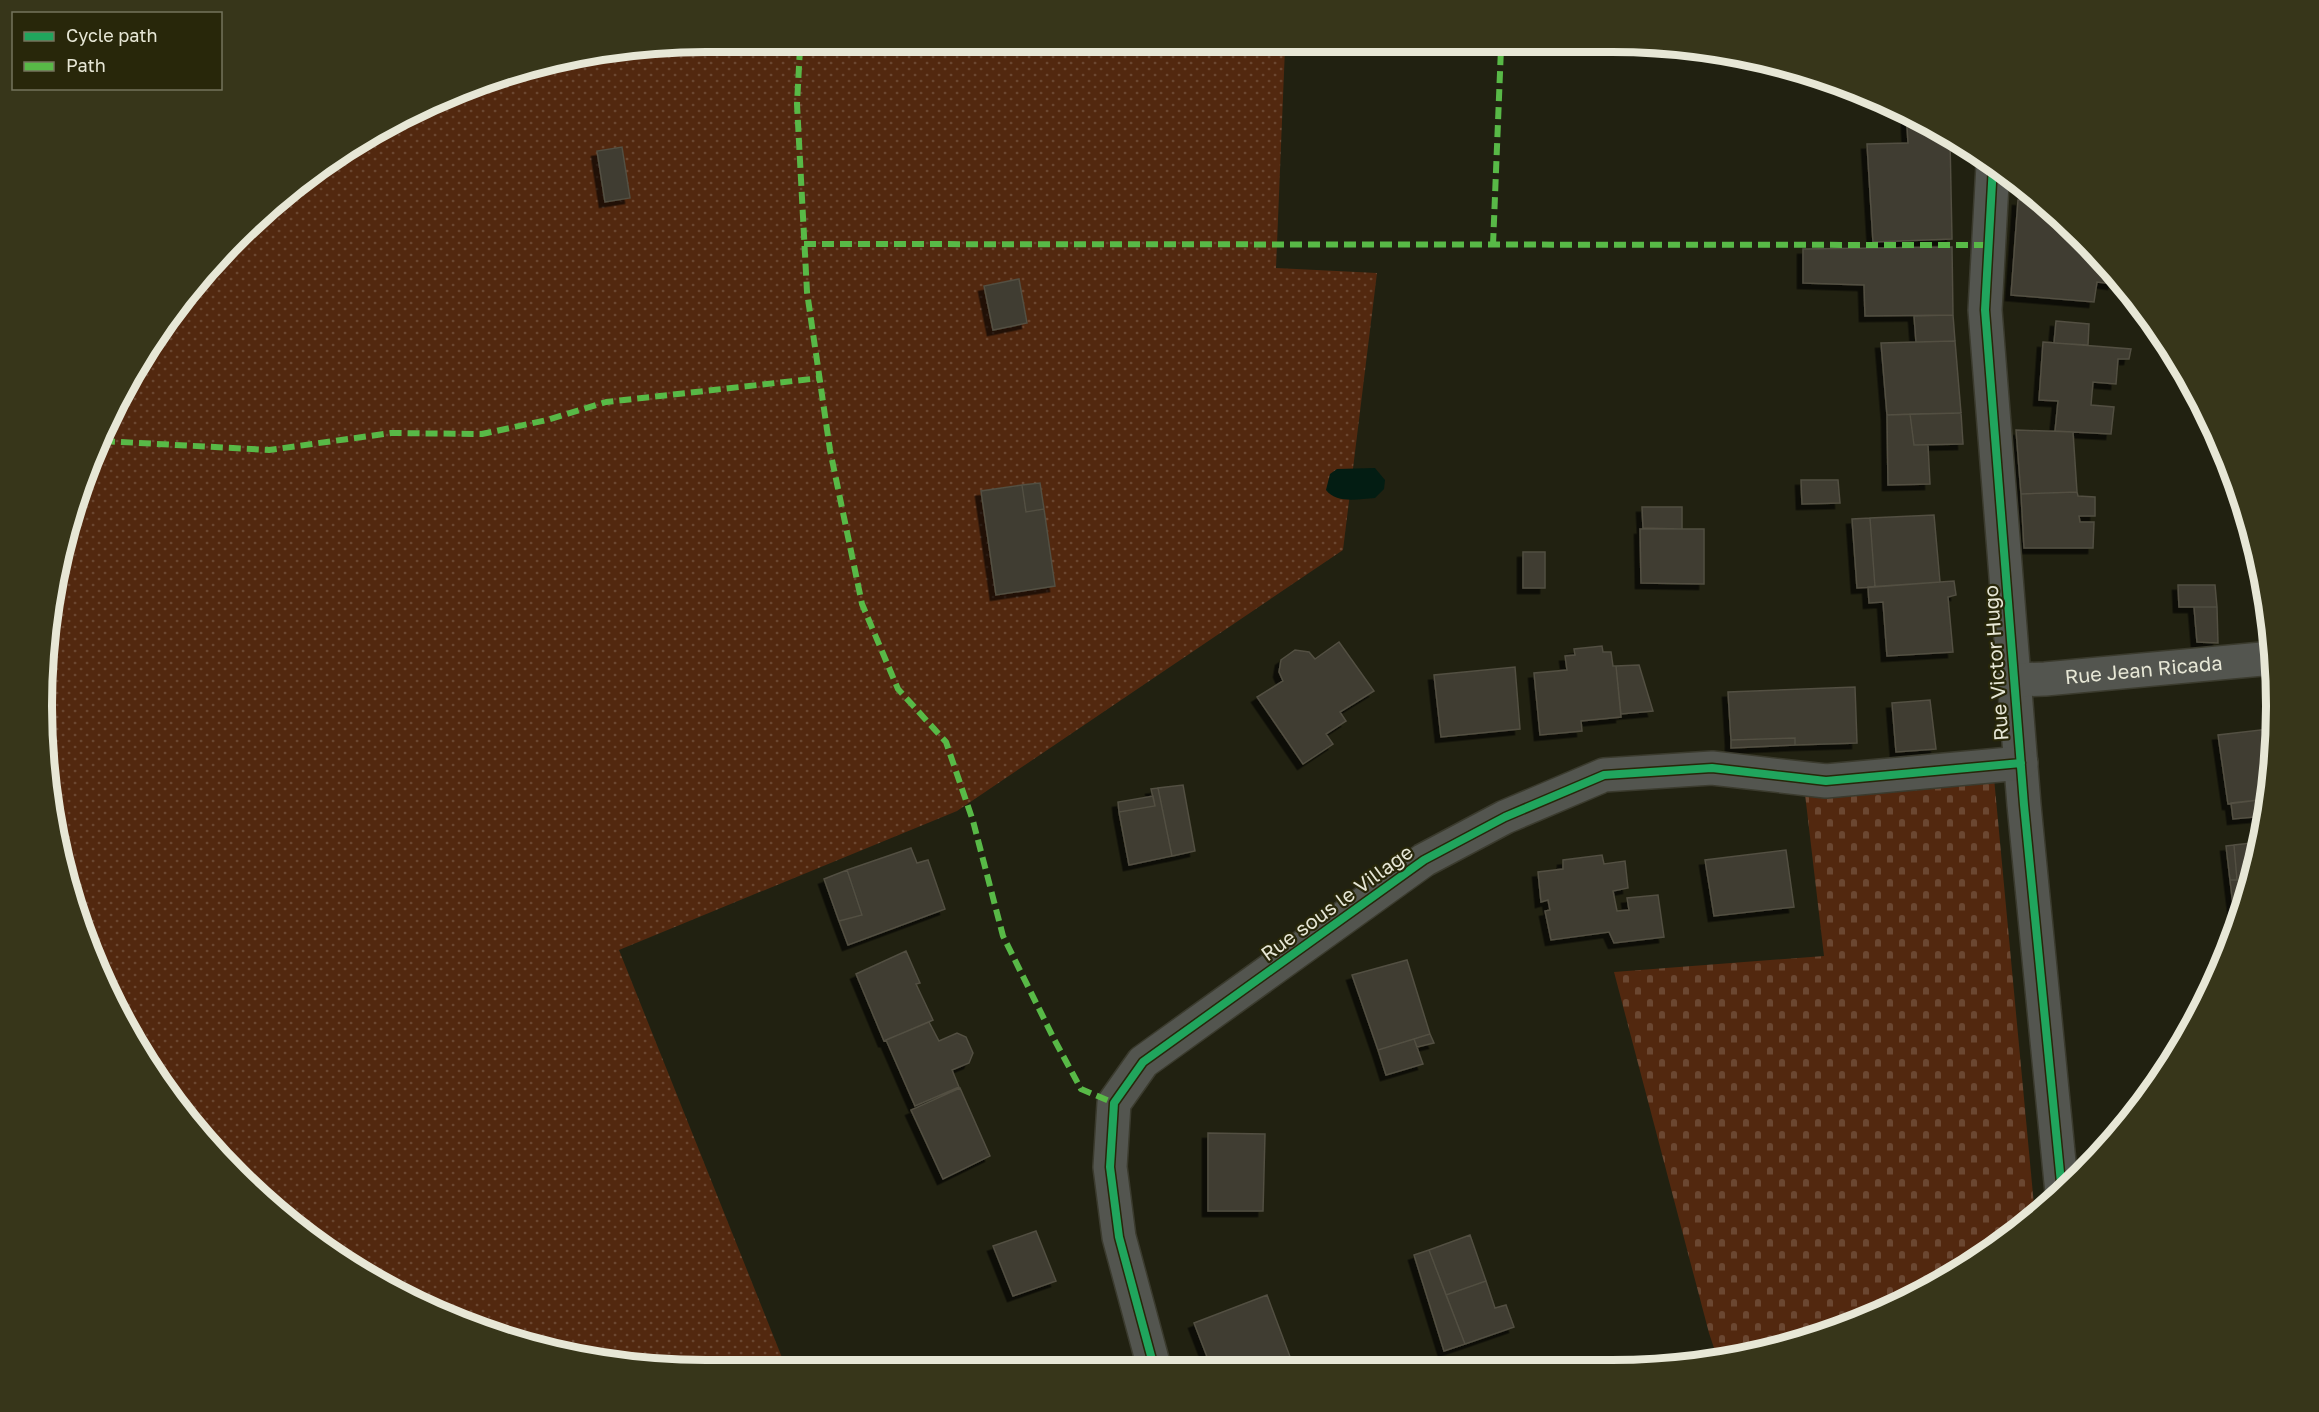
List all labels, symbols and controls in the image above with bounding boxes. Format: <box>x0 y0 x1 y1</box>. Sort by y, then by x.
legend <box>12 12 222 90</box>
text: Cycle path <box>66 24 158 46</box>
text: Path <box>66 54 106 76</box>
street label: Rue Victor Hugo <box>1978 584 2012 742</box>
street label: Rue Jean Ricada <box>2064 650 2223 688</box>
street label: Rue sous le Village <box>1256 839 1417 965</box>

